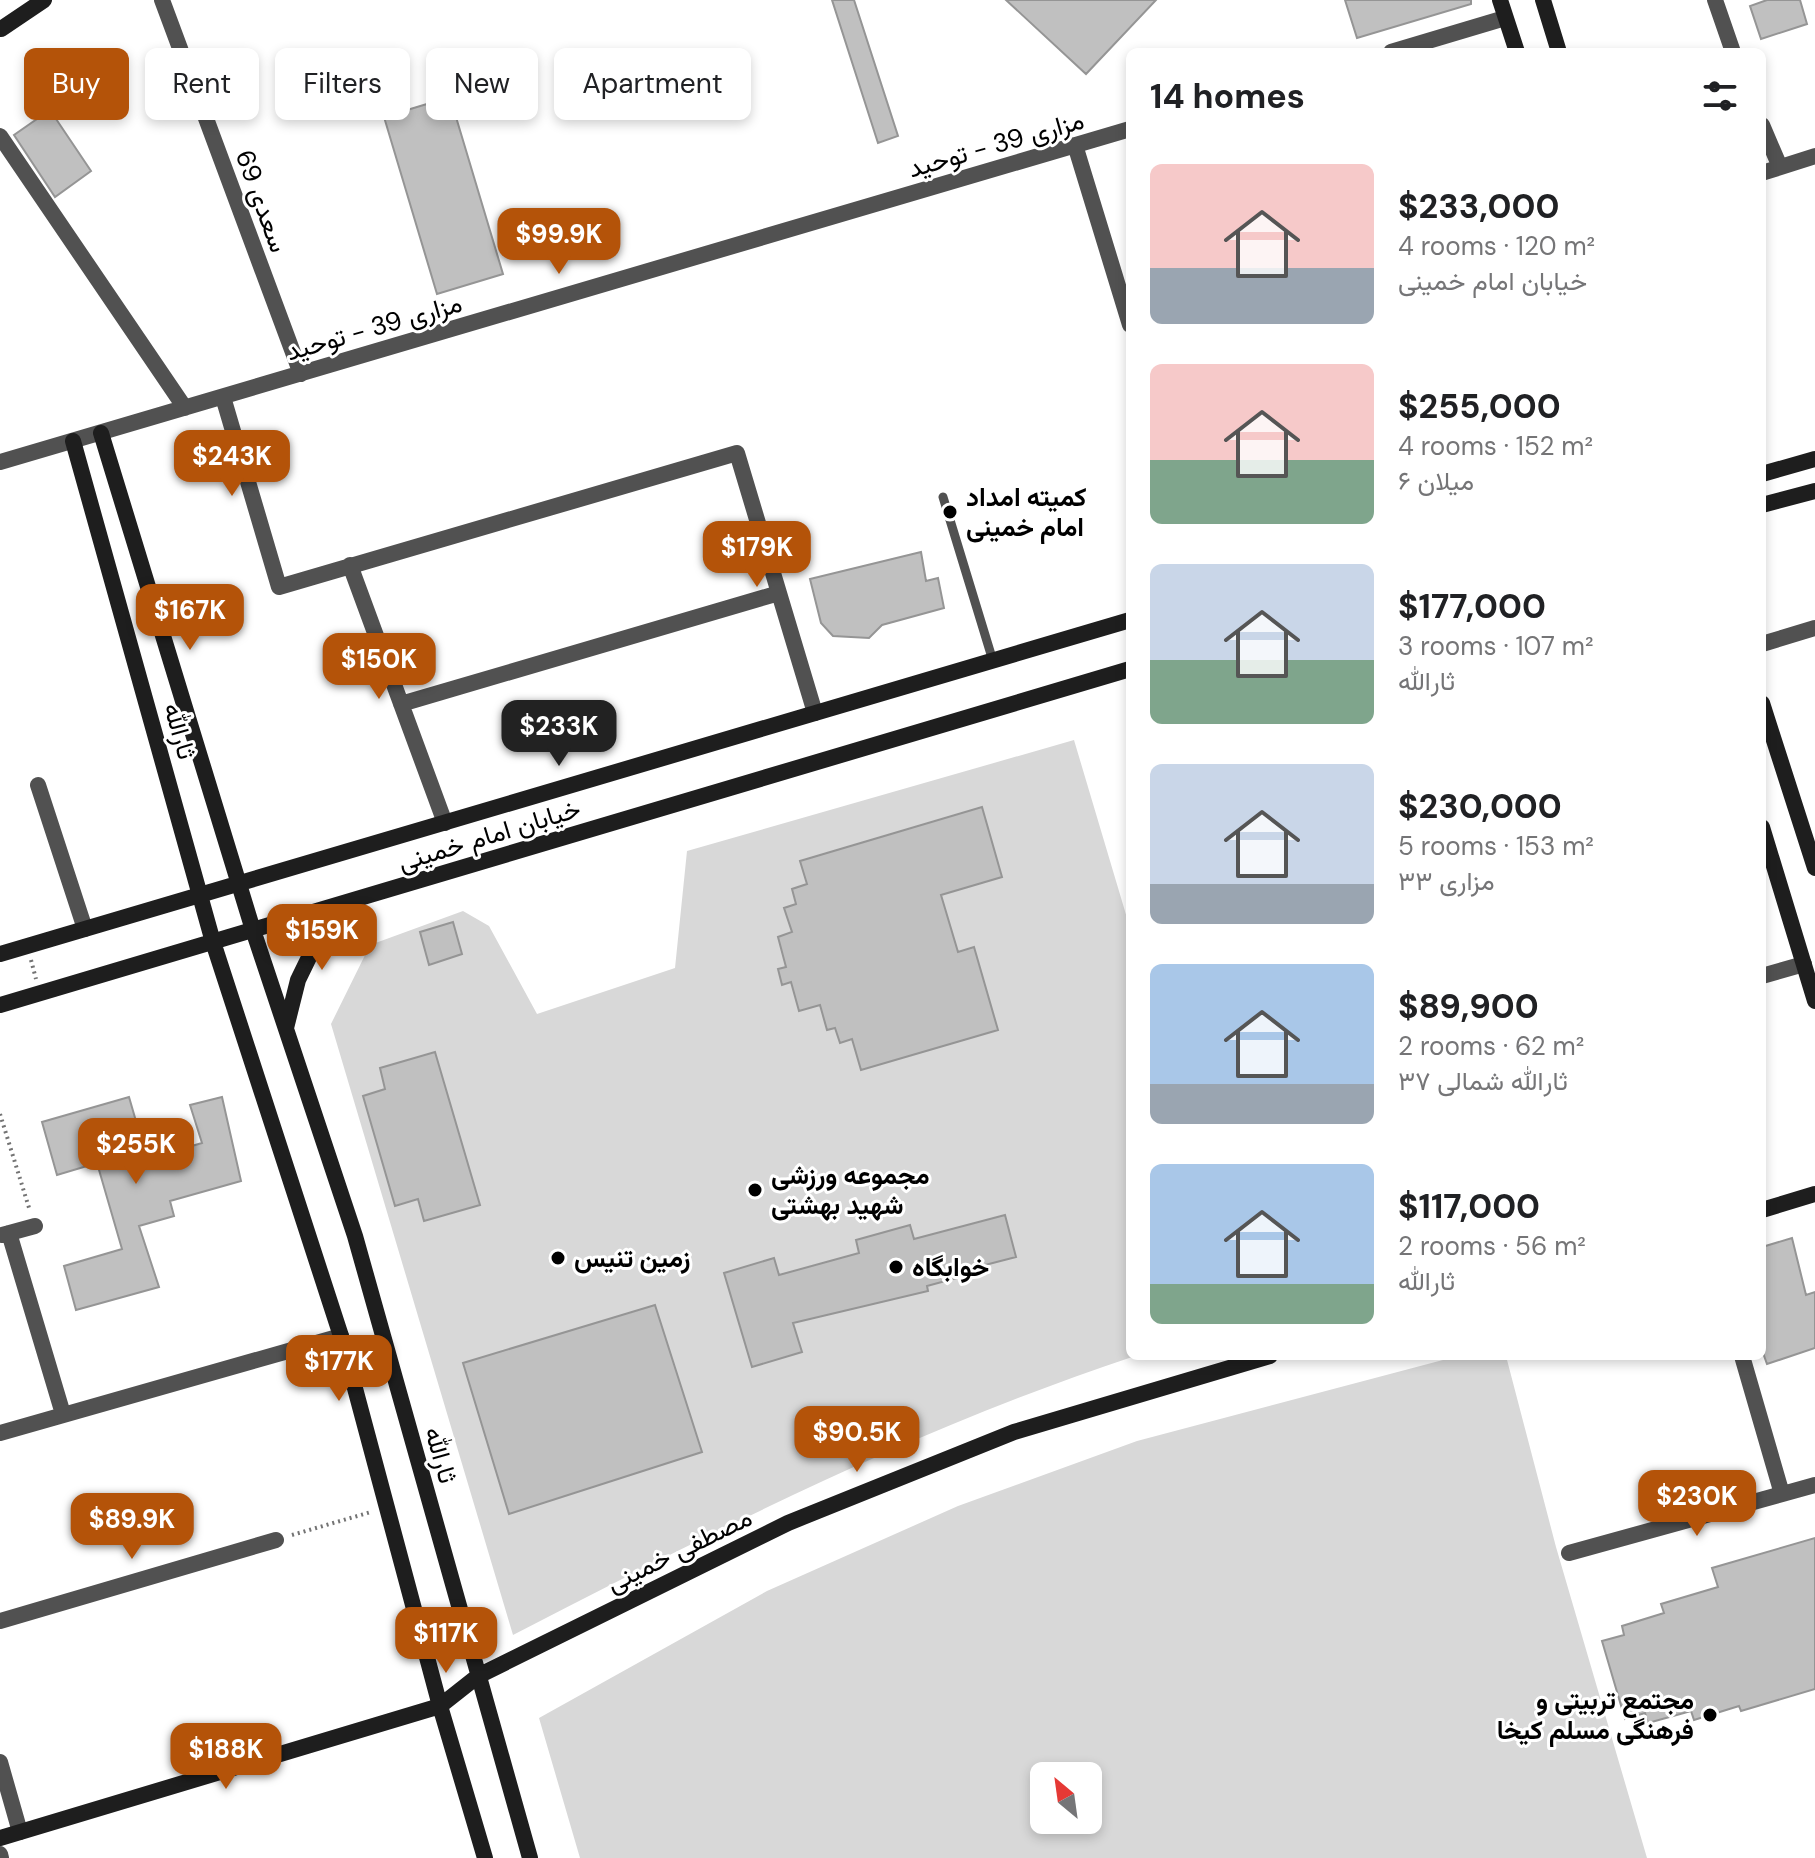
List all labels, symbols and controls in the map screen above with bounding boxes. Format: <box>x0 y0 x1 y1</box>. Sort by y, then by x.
chip: Buy <box>24 48 129 120</box>
chip: Rent <box>145 48 259 120</box>
chip: Filters <box>275 48 410 120</box>
chip: New <box>426 48 538 120</box>
chip: Apartment <box>554 48 751 120</box>
text: 14 homes <box>1150 74 1305 119</box>
icon: filters <box>1698 74 1742 118</box>
street label: مزاری 39 - توحید <box>904 103 1088 185</box>
street label: سعدی 69 <box>228 145 296 257</box>
text: $233,000 <box>1398 184 1559 229</box>
icon: home <box>1214 196 1310 292</box>
pin: $99.9K <box>494 208 624 276</box>
text: $99.9K <box>515 217 603 251</box>
text: 4 rooms · 120 m² <box>1398 229 1595 263</box>
text: خیابان امام خمینی <box>1398 264 1587 298</box>
street label: مزاری 39 - توحید <box>282 286 466 368</box>
text: $255,000 <box>1398 384 1561 429</box>
icon: home <box>1214 396 1310 492</box>
text: 4 rooms · 152 m² <box>1398 429 1593 463</box>
pin: $243K <box>176 430 288 498</box>
text: $243K <box>192 439 272 473</box>
text: میلان ۶ <box>1398 464 1474 498</box>
place label: کمیته امداد امام خمینی <box>966 480 1087 544</box>
marker: کمیته امداد امام خمینی <box>941 503 959 521</box>
pin: $179K <box>701 521 813 589</box>
text: $179K <box>721 530 793 564</box>
pin: $167K <box>134 584 246 652</box>
text: $177,000 <box>1398 584 1546 629</box>
text: $167K <box>154 593 226 627</box>
icon: home <box>1214 596 1310 692</box>
text: 3 rooms · 107 m² <box>1398 629 1594 663</box>
pin: $150K <box>323 633 435 701</box>
text: $150K <box>341 642 417 676</box>
text: ثارالله <box>1398 664 1455 698</box>
street label: ثارالله <box>156 699 204 763</box>
pin: $233K <box>503 700 615 768</box>
text: $233K <box>519 709 599 743</box>
text: $230,000 <box>1398 784 1562 829</box>
street label: خیابان امام خمینی <box>394 791 584 879</box>
icon: home <box>1214 796 1310 892</box>
text: 5 rooms · 153 m² <box>1398 829 1594 863</box>
text: مزاری ۳۳ <box>1398 864 1495 898</box>
pin: $159K <box>266 904 378 972</box>
text: $159K <box>285 913 359 947</box>
text: $89,900 <box>1398 984 1539 1029</box>
icon: home <box>1214 996 1310 1092</box>
text: 2 rooms · 62 m² <box>1398 1029 1584 1063</box>
text: ثارالله شمالی ۳۷ <box>1398 1064 1568 1098</box>
pin: $255K <box>80 1118 192 1186</box>
text: $255K <box>96 1127 176 1161</box>
place label: مجموعه ورزشی شهید بهشتی <box>771 1158 930 1222</box>
marker: مجموعه ورزشی شهید بهشتی <box>746 1181 764 1199</box>
text: $117,000 <box>1398 1184 1540 1229</box>
icon: home <box>1214 1196 1310 1292</box>
text: 2 rooms · 56 m² <box>1398 1229 1586 1263</box>
place label: زمین تنیس <box>574 1241 690 1275</box>
marker: زمین تنیس <box>549 1249 567 1267</box>
place label: خوابگاه <box>912 1250 989 1284</box>
marker: خوابگاه <box>887 1258 905 1276</box>
text: ثارالله <box>1398 1264 1455 1298</box>
pin: $177K <box>283 1335 395 1403</box>
text: $177K <box>304 1344 374 1378</box>
pin: $90.5K <box>792 1406 922 1474</box>
text: $90.5K <box>812 1415 902 1449</box>
street label: ثارالله <box>417 1423 465 1487</box>
pin: $230K <box>1641 1470 1753 1538</box>
text: $230K <box>1656 1479 1738 1513</box>
pin: $89.9K <box>67 1493 197 1561</box>
street label: مصطفی خمینی <box>601 1500 757 1600</box>
text: $89.9K <box>89 1502 175 1536</box>
pin: $117K <box>390 1607 502 1675</box>
text: $117K <box>413 1616 479 1650</box>
place label: مجتمع تربیتی و فرهنگی مسلم کیخا <box>1497 1683 1694 1747</box>
marker: مجتمع تربیتی و فرهنگی مسلم کیخا <box>1701 1706 1719 1724</box>
pin: $188K <box>170 1723 282 1791</box>
text: $188K <box>188 1732 264 1766</box>
north arrow <box>1030 1762 1102 1834</box>
map controls <box>1030 1762 1102 1834</box>

